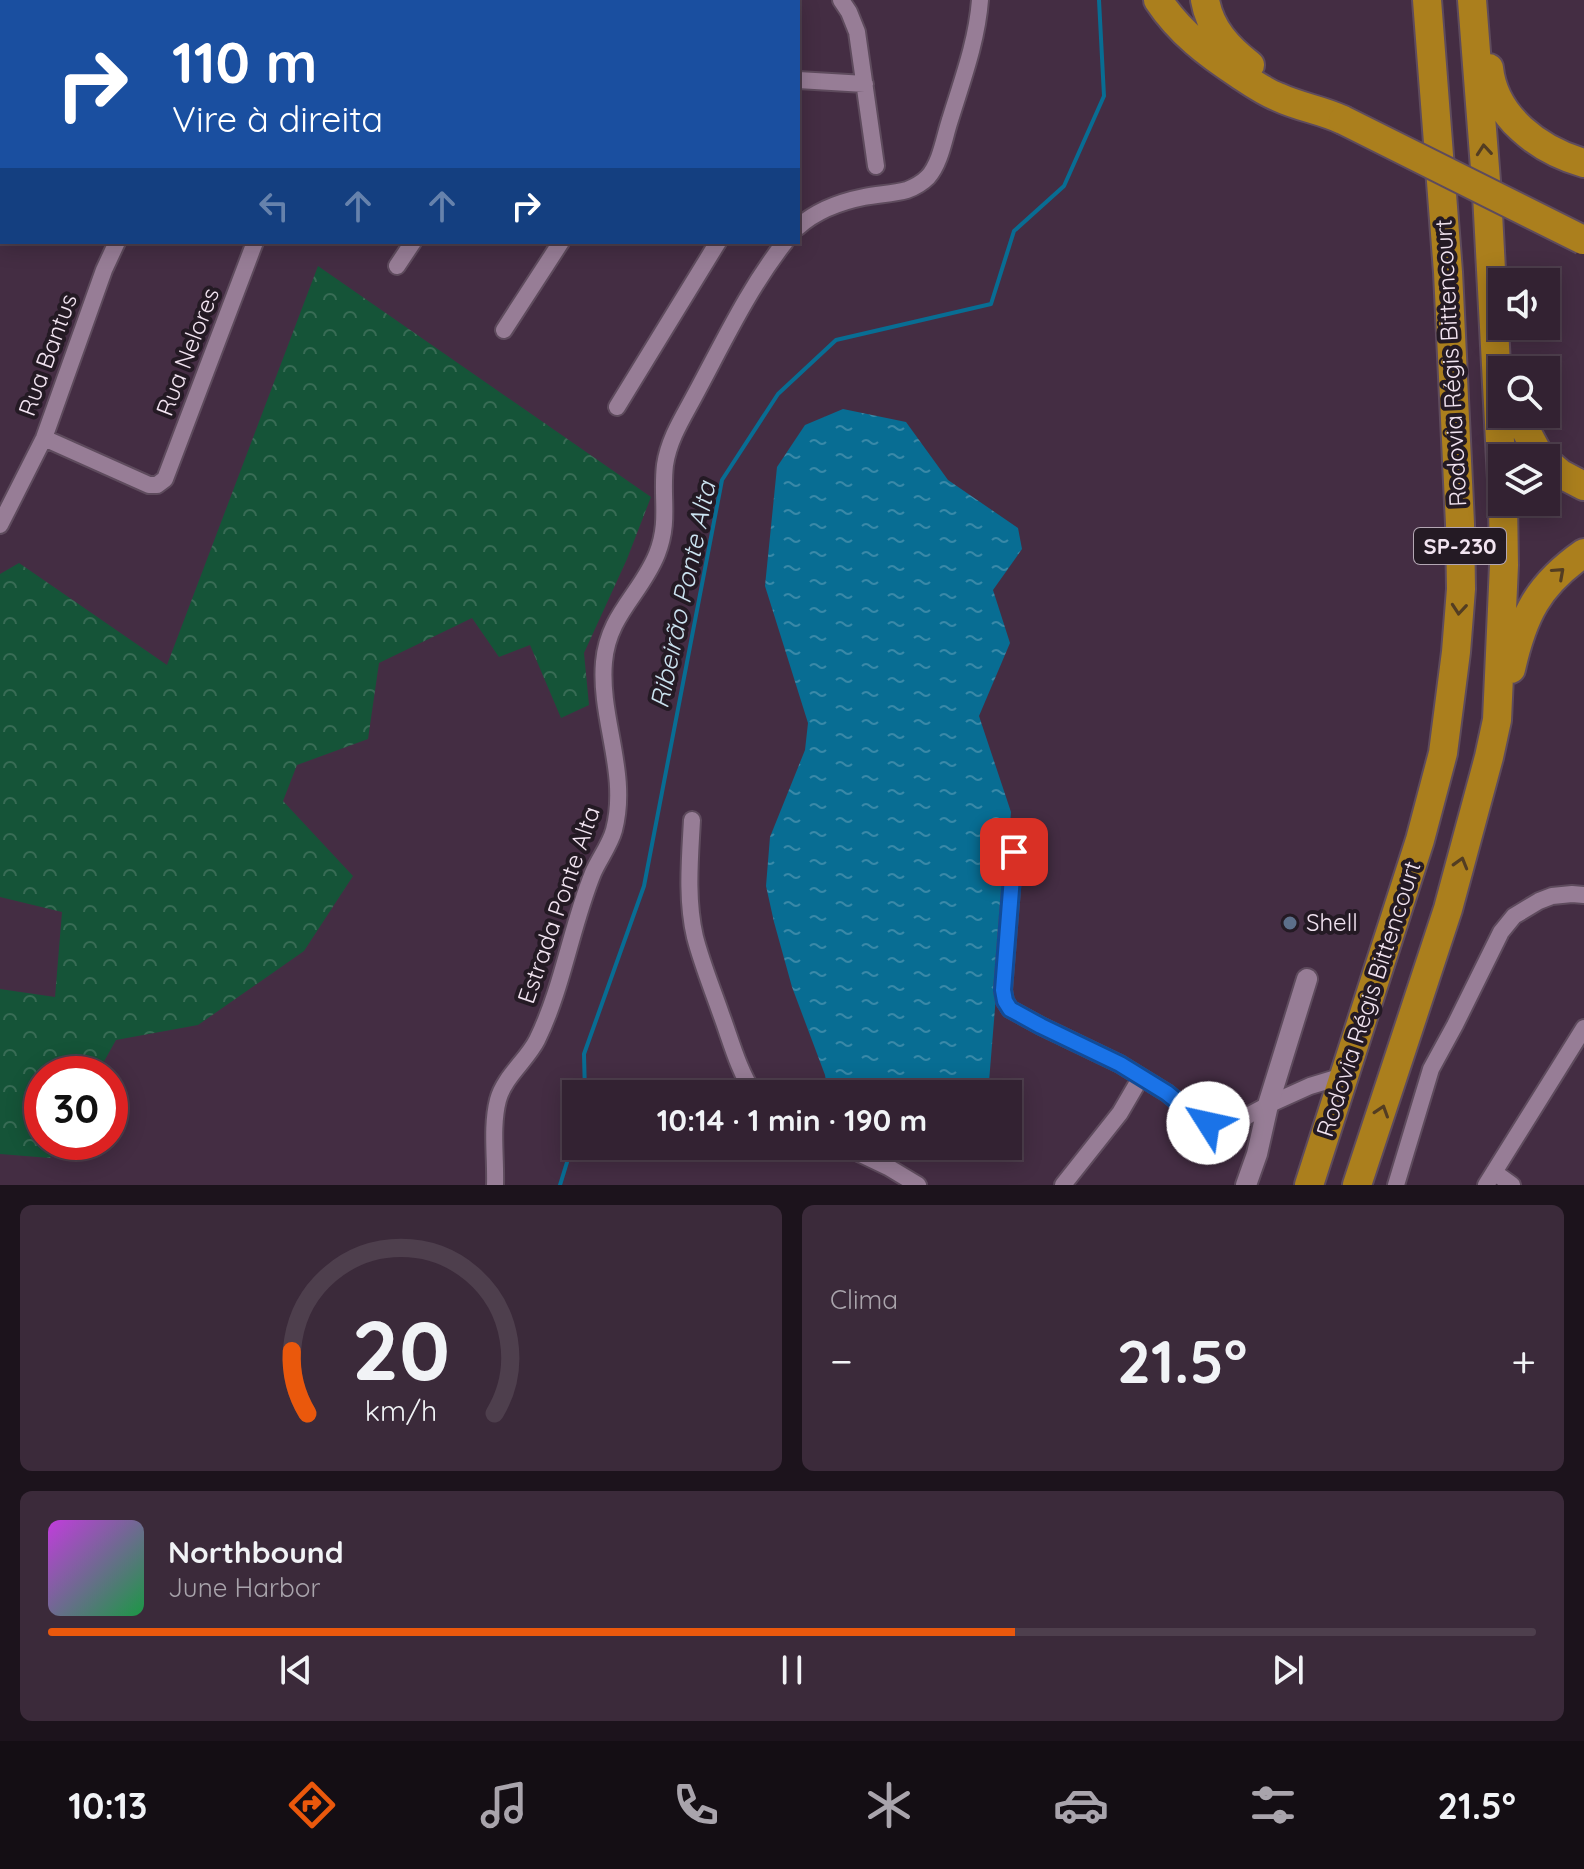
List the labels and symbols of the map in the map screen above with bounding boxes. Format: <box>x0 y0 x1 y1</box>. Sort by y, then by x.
one-way arrow <box>1476 143 1493 156</box>
street label: Rodovia Régis Bittencourt <box>1427 218 1473 508</box>
street label: Rua Nelores <box>149 283 225 420</box>
street label: Rua Bantus <box>11 290 83 420</box>
water label: Ribeirão Ponte Alta <box>642 477 723 711</box>
road number: SP-230 <box>1414 528 1506 564</box>
one-way arrow <box>1549 569 1564 583</box>
one-way arrow <box>1451 603 1468 616</box>
street label: Estrada Ponte Alta <box>510 802 606 1007</box>
pin <box>980 818 1048 886</box>
street label: Rodovia Régis Bittencourt <box>1309 857 1427 1140</box>
one-way arrow <box>1452 857 1469 871</box>
place label: Shell <box>1306 907 1358 937</box>
marker: Shell <box>1281 914 1299 932</box>
speed limit sign: 30 <box>24 1056 128 1160</box>
position arrow <box>1166 1081 1250 1165</box>
one-way arrow <box>1372 1105 1388 1119</box>

